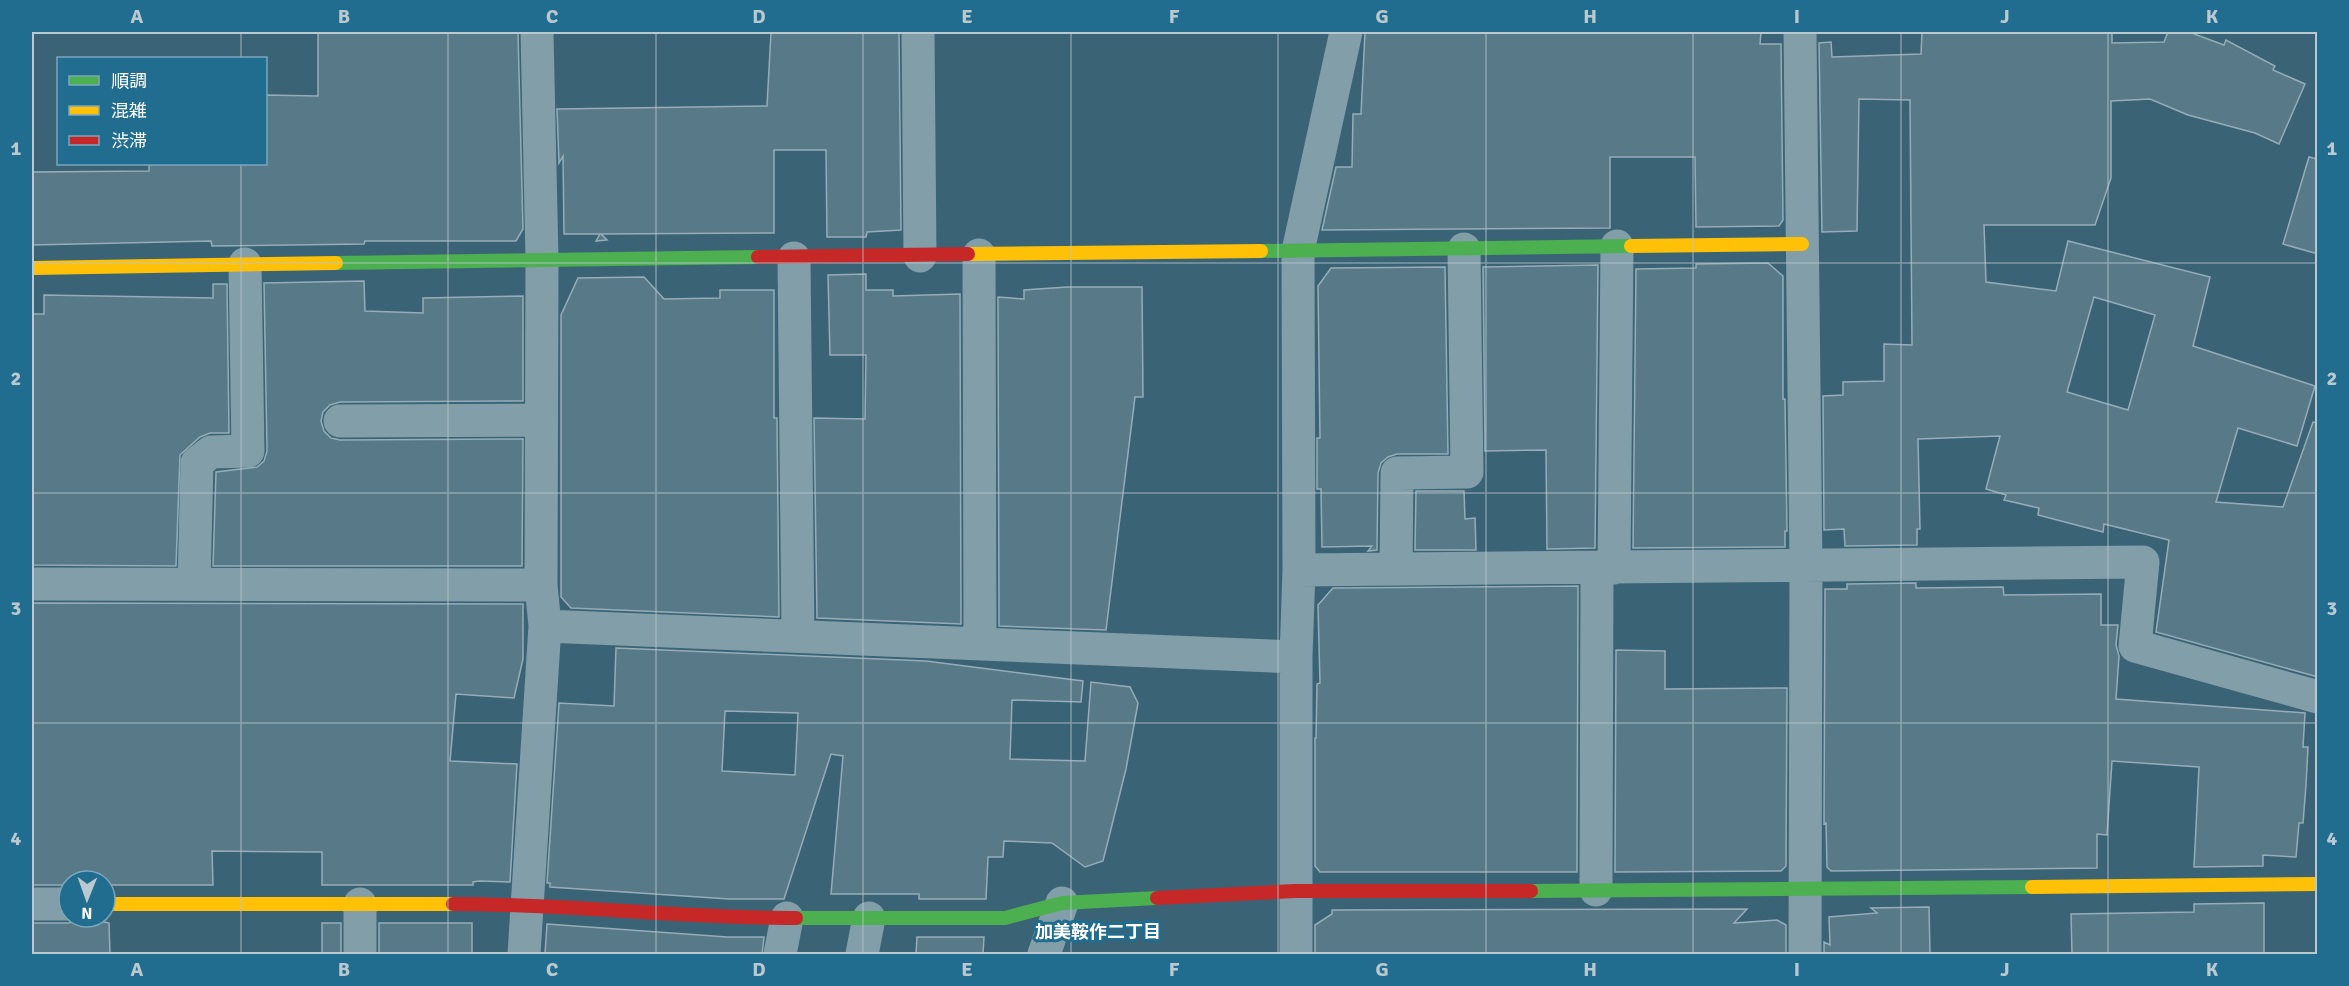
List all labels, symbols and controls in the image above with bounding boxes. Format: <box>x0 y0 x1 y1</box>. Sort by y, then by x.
text: A <box>131 4 144 29</box>
text: B <box>338 4 350 29</box>
text: C <box>546 4 558 29</box>
text: D <box>752 4 766 29</box>
text: E <box>961 4 973 29</box>
text: F <box>1169 4 1180 29</box>
text: G <box>1375 4 1389 29</box>
text: H <box>1583 4 1597 29</box>
text: I <box>1794 4 1800 29</box>
text: J <box>2000 4 2010 29</box>
text: K <box>2206 4 2219 29</box>
legend <box>57 57 267 165</box>
text: 順調 <box>111 70 147 92</box>
text: 混雑 <box>111 100 147 122</box>
text: 渋滞 <box>111 130 147 152</box>
text: 1 <box>11 136 22 161</box>
text: 1 <box>2327 136 2338 161</box>
text: 2 <box>11 366 21 391</box>
text: 2 <box>2327 366 2337 391</box>
text: 3 <box>11 596 21 621</box>
text: 3 <box>2327 596 2337 621</box>
text: 4 <box>11 826 22 851</box>
text: 4 <box>2327 826 2338 851</box>
north arrow <box>57 869 117 929</box>
text: N <box>81 903 92 923</box>
district label: 加美鞍作二丁目 <box>1035 921 1161 943</box>
text: A <box>131 957 144 982</box>
text: B <box>338 957 350 982</box>
text: C <box>546 957 558 982</box>
text: D <box>752 957 766 982</box>
text: E <box>961 957 973 982</box>
text: F <box>1169 957 1180 982</box>
text: G <box>1375 957 1389 982</box>
text: H <box>1583 957 1597 982</box>
text: I <box>1794 957 1800 982</box>
text: J <box>2000 957 2010 982</box>
text: K <box>2206 957 2219 982</box>

